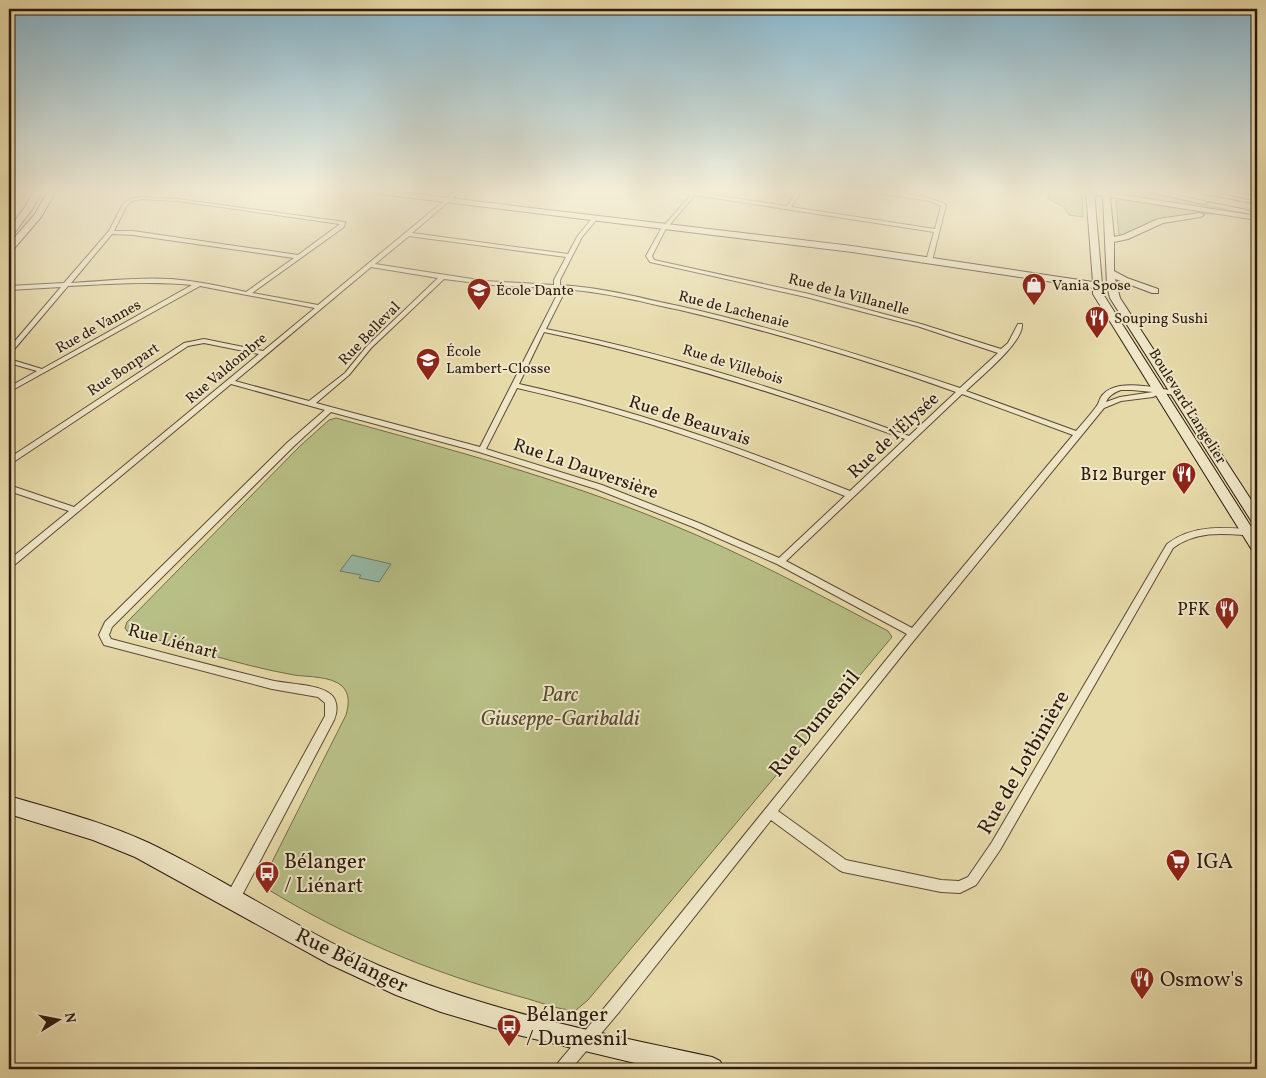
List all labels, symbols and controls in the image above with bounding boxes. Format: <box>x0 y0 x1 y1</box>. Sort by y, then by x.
street label: Rue de la Villanelle <box>786 269 911 322</box>
shop icon: Vania Spose <box>1021 272 1047 306</box>
place label: Vania Spose <box>1052 276 1131 297</box>
school or university icon: École Dante <box>466 277 492 311</box>
place label: École Dante <box>496 281 574 302</box>
street label: Rue de Lachenaie <box>676 287 791 334</box>
street label: Rue de Vannes <box>52 295 145 359</box>
street label: Rue Belleval <box>334 298 406 371</box>
restaurant icon: Souping Sushi <box>1084 305 1110 339</box>
place label: Souping Sushi <box>1114 309 1208 330</box>
street label: Rue Valdombre <box>182 329 272 410</box>
street label: Rue Bonpart <box>84 338 164 402</box>
street label: Rue de Villebois <box>680 340 785 391</box>
place label: École Lambert-Closse <box>446 342 551 380</box>
street label: Boulevard Langelier <box>1143 345 1231 468</box>
school or university icon: École Lambert-Closse <box>415 347 441 381</box>
street label: Rue de l'Élysée <box>843 387 945 485</box>
street label: Rue de Beauvais <box>625 390 754 453</box>
street label: Rue La Dauversière <box>510 433 661 506</box>
restaurant icon: B12 Burger <box>1171 461 1197 495</box>
place label: B12 Burger <box>1080 463 1166 488</box>
restaurant icon: PFK <box>1214 596 1240 630</box>
place label: PFK <box>1177 598 1210 623</box>
street label: Rue Liénart <box>125 618 220 666</box>
street label: Rue Dumesnil <box>763 664 867 784</box>
park label: Parc Giuseppe-Garibaldi <box>481 681 640 734</box>
street label: Rue de Lotbinière <box>971 685 1077 840</box>
place label: Bélanger / Liénart <box>284 848 366 901</box>
supermarket icon: IGA <box>1165 848 1191 882</box>
place label: IGA <box>1196 848 1233 877</box>
bus stop icon: Bélanger / Liénart <box>254 860 280 894</box>
street label: Rue Bélanger <box>290 922 413 1001</box>
restaurant icon: Osmow's <box>1129 966 1155 1000</box>
place label: Osmow's <box>1160 966 1243 995</box>
north arrow <box>32 996 82 1046</box>
place label: Bélanger / Dumesnil <box>526 1001 628 1054</box>
text: N <box>59 1011 80 1025</box>
bus stop icon: Bélanger / Dumesnil <box>496 1013 522 1047</box>

